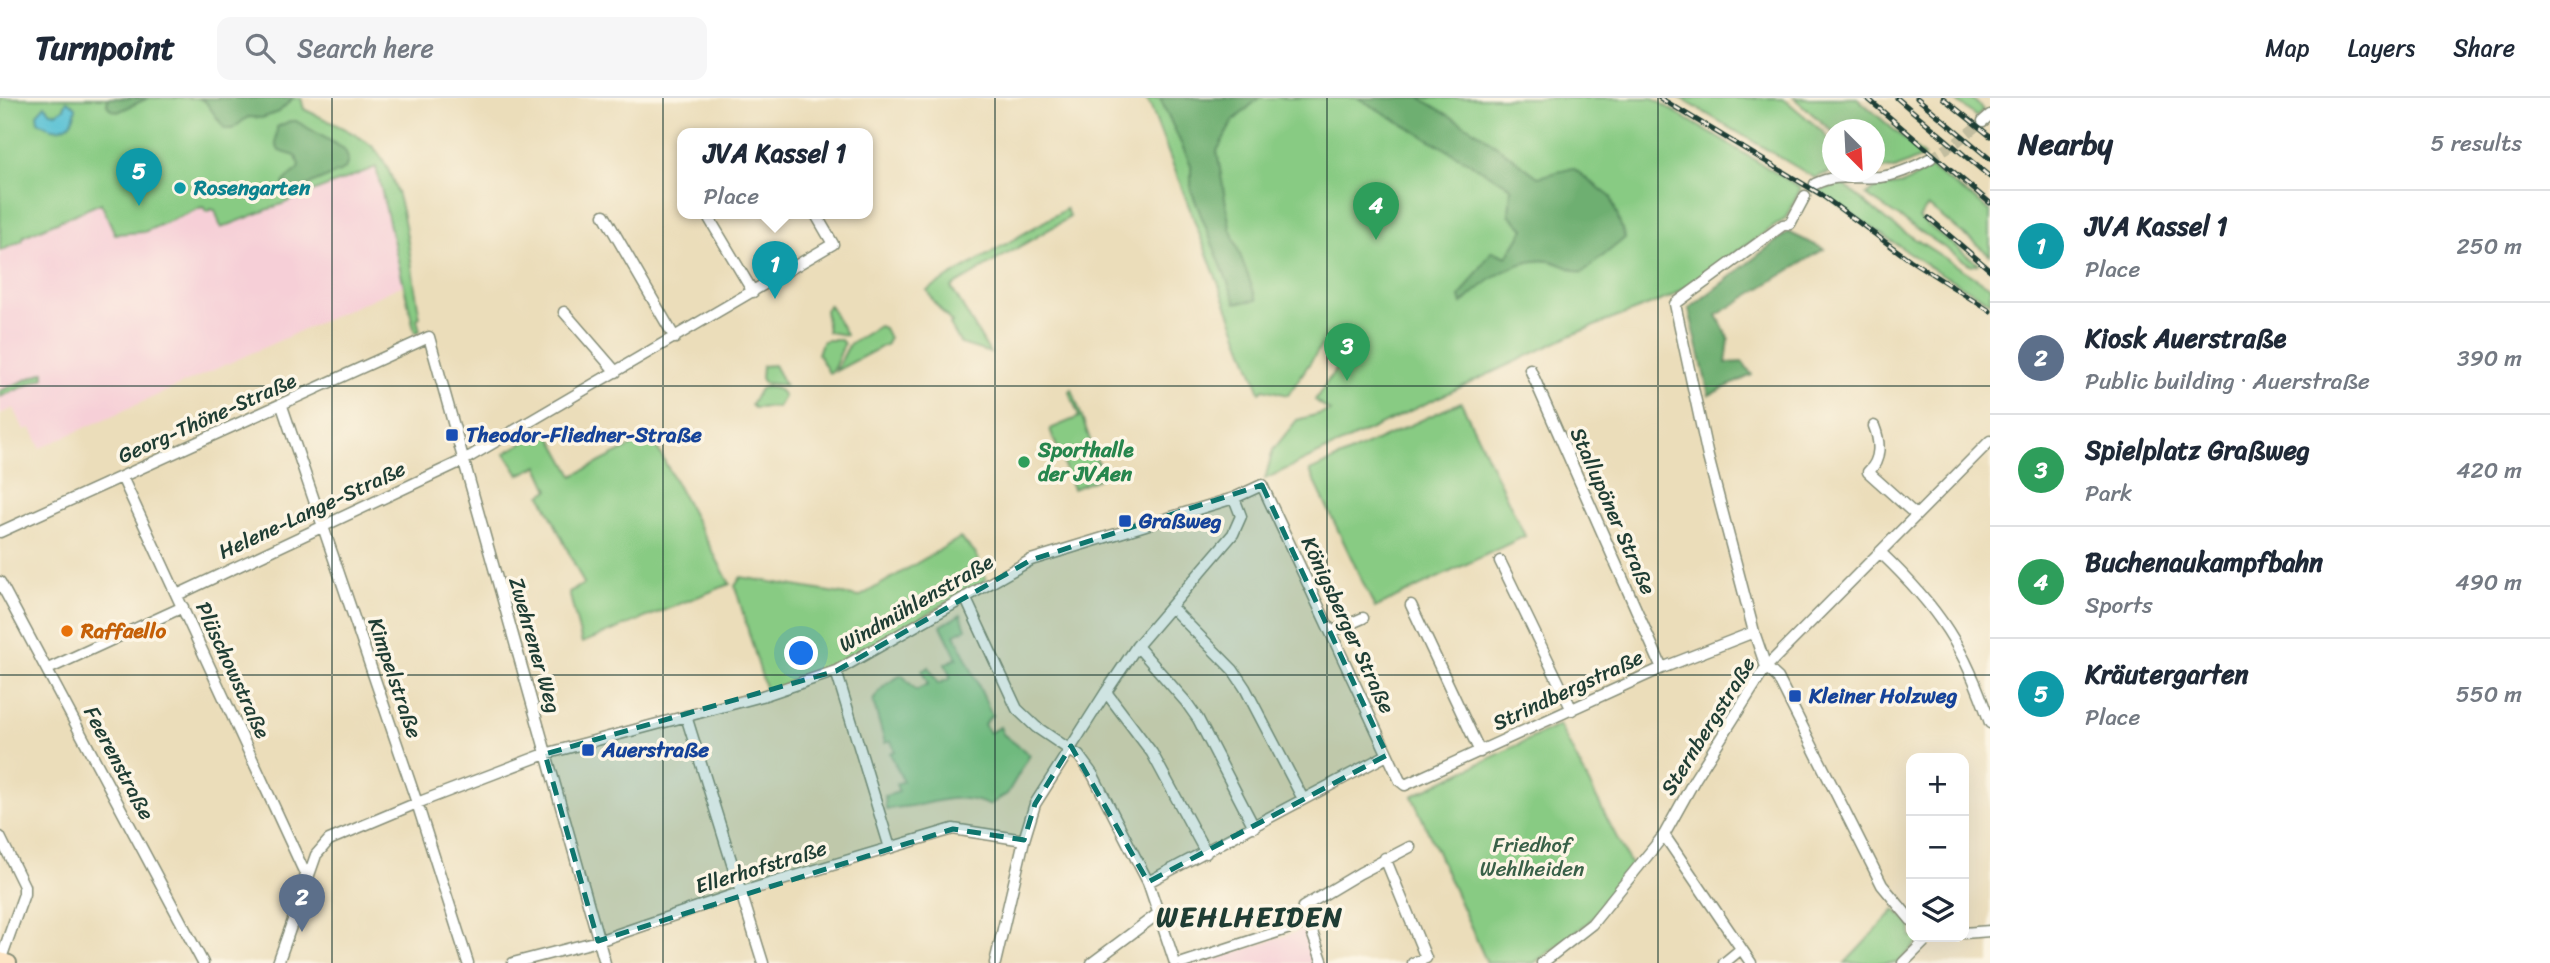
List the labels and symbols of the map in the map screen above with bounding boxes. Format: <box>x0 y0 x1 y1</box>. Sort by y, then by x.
north arrow <box>1822 119 1885 182</box>
pin: 5 <box>116 148 162 206</box>
place label: Rosengarten <box>193 169 311 207</box>
marker: Rosengarten <box>172 180 188 196</box>
pin: 4 <box>1353 182 1399 240</box>
pin: 1 <box>752 241 798 299</box>
pin: 3 <box>1324 323 1370 381</box>
street label: Georg-Thöne-Straße <box>111 362 303 474</box>
place label: Theodor-Fliedner-Straße <box>466 416 702 454</box>
street label: Stallupöner Straße <box>1559 421 1667 601</box>
marker: Theodor-Fliedner-Straße <box>444 427 460 443</box>
place label: Sporthalle der JVAen <box>1037 431 1135 493</box>
street label: Helene-Lange-Straße <box>212 450 412 570</box>
marker: Sporthalle der JVAen <box>1016 454 1032 470</box>
place label: Graßweg <box>1138 502 1222 540</box>
marker: Graßweg <box>1117 513 1133 529</box>
street label: Königsberger Straße <box>1290 530 1406 720</box>
street label: Windmühlenstraße <box>831 543 1001 663</box>
street label: Zwehrener Weg <box>497 572 573 718</box>
street label: Plüschowstraße <box>185 595 281 745</box>
place label: Raffaello <box>80 612 167 650</box>
street label: Kimpelstraße <box>357 612 434 744</box>
marker: Raffaello <box>59 623 75 639</box>
your location <box>784 636 818 670</box>
street label: Strindbergstraße <box>1486 638 1650 742</box>
street label: Sternbergstraße <box>1650 649 1766 803</box>
place label: Kleiner Holzweg <box>1808 677 1958 715</box>
marker: Kleiner Holzweg <box>1787 688 1803 704</box>
street label: Feerenstraße <box>73 699 165 827</box>
place label: Auerstraße <box>601 731 709 769</box>
marker: Auerstraße <box>580 742 596 758</box>
park label: Friedhof Wehlheiden <box>1480 826 1584 888</box>
street label: Ellerhofstraße <box>690 829 832 905</box>
pin: 2 <box>279 874 325 932</box>
district label: WEHLHEIDEN <box>1156 892 1344 941</box>

